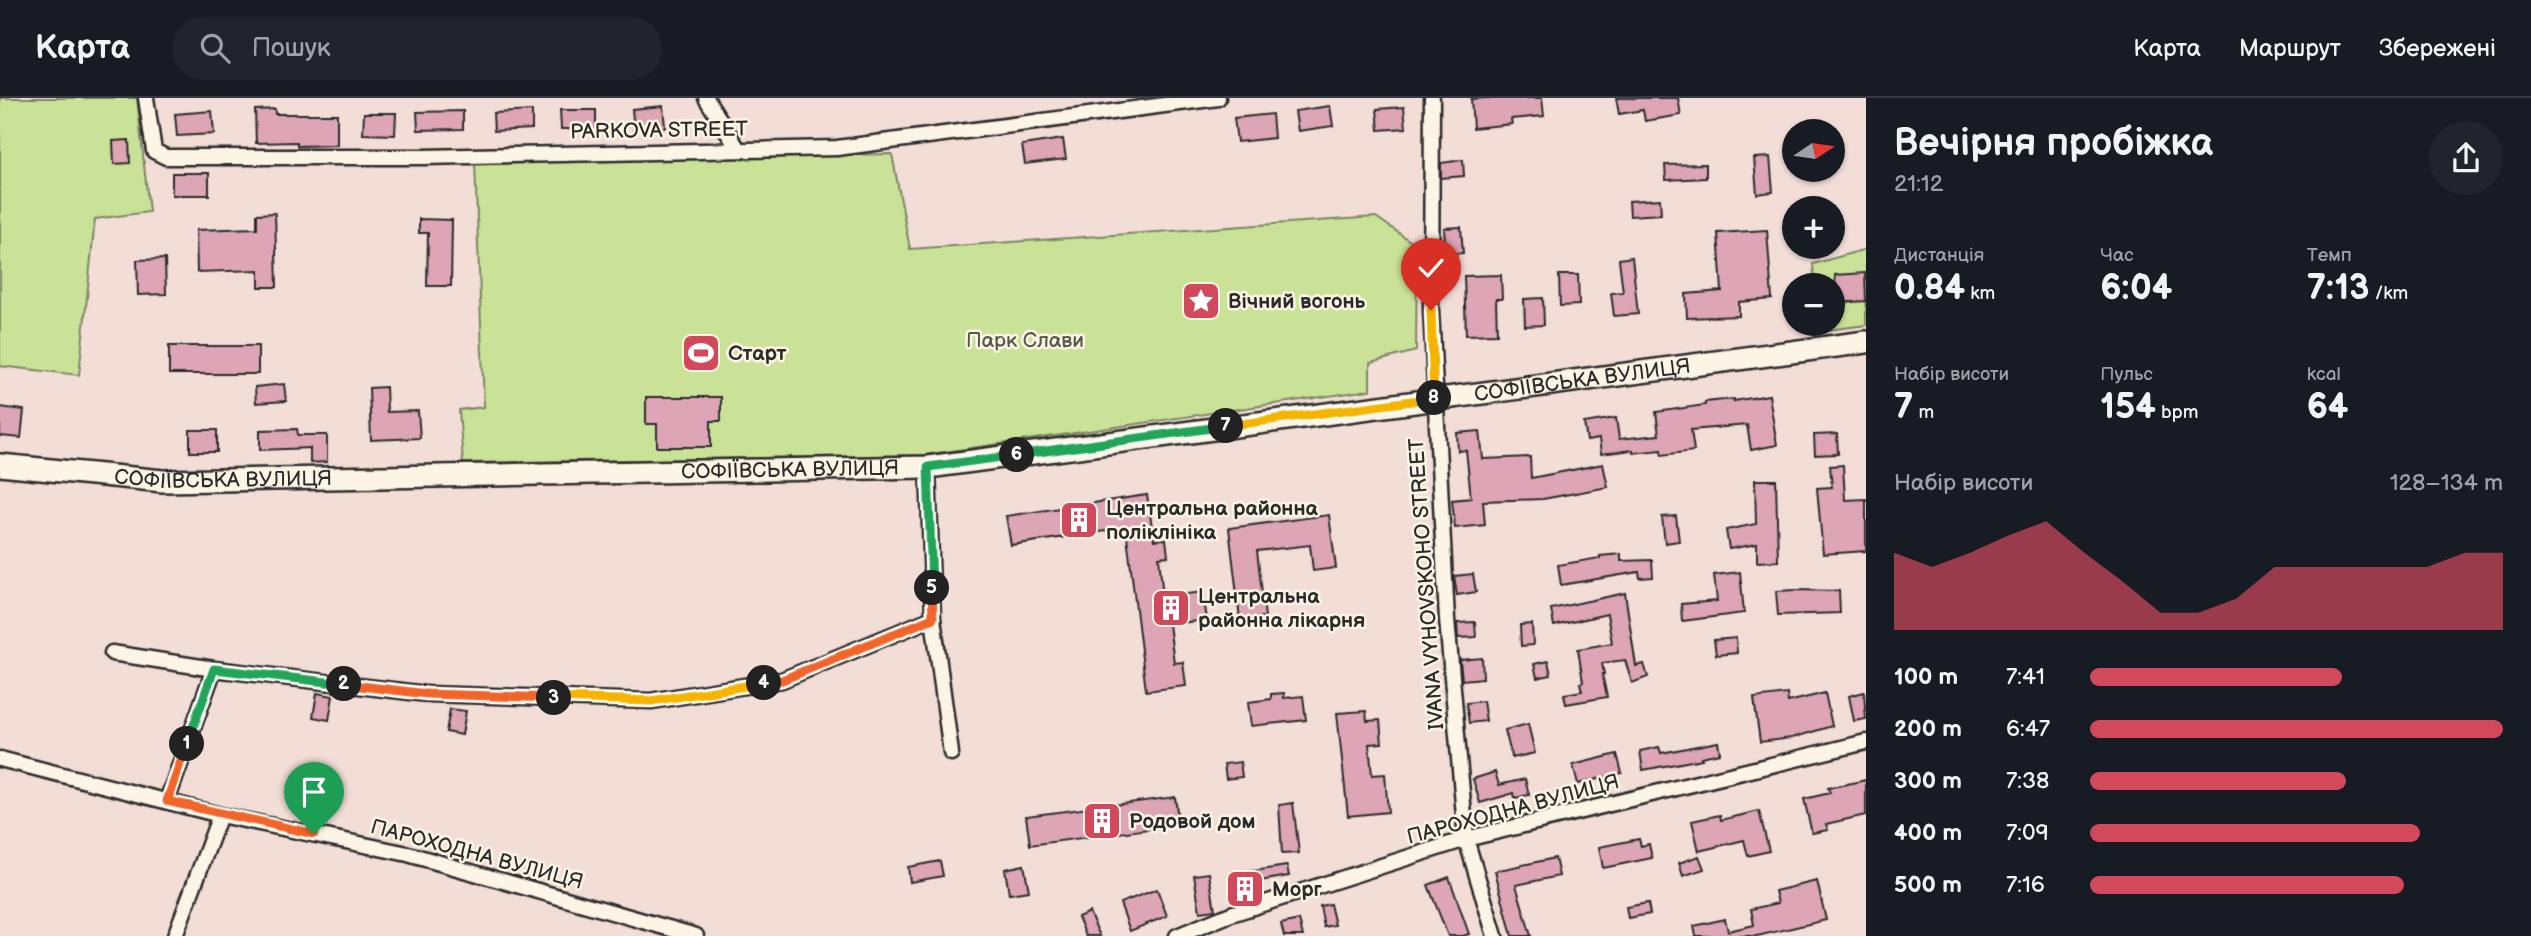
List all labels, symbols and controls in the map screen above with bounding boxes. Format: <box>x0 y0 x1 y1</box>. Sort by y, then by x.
search box <box>172 17 662 80</box>
text: Карта <box>35 28 130 68</box>
icon: search <box>196 29 234 67</box>
text: Пошук <box>252 33 331 64</box>
text: Карта <box>2133 34 2201 63</box>
text: Маршрут <box>2239 34 2341 63</box>
text: Збережені <box>2379 34 2496 63</box>
street label: PARKOVA STREET <box>570 116 749 145</box>
north arrow <box>1782 119 1844 182</box>
map controls <box>1782 119 1845 336</box>
text: Вечірня пробіжка <box>1894 121 2213 166</box>
button: share <box>2429 121 2503 195</box>
text: 21:12 <box>1894 170 1943 198</box>
button: + <box>1782 196 1845 259</box>
pin <box>1401 238 1461 310</box>
text: Дистанція <box>1894 244 1984 267</box>
text: Час <box>2100 244 2134 267</box>
text: Темп <box>2307 244 2352 267</box>
icon: check <box>1412 249 1450 287</box>
text: 0.84 <box>1894 267 1965 310</box>
text: 6:04 <box>2100 267 2172 310</box>
text: 7:13 <box>2307 267 2370 310</box>
button: − <box>1782 273 1845 336</box>
place icon: Вічний вогонь <box>1180 280 1222 322</box>
text: km <box>1965 282 1995 305</box>
text: /km <box>2370 282 2408 305</box>
place label: Вічний вогонь <box>1228 289 1366 314</box>
park label: Парк Слави <box>966 328 1084 353</box>
sports icon: Старт <box>680 332 722 374</box>
place label: Старт <box>728 341 787 366</box>
street label: СОФІЇВСЬКА ВУЛИЦЯ <box>1473 354 1692 407</box>
text: Набір висоти <box>1894 363 2009 386</box>
text: Пульс <box>2100 363 2153 386</box>
text: kcal <box>2307 363 2341 386</box>
pin: 8 <box>1416 380 1452 416</box>
text: 8 <box>1428 386 1439 409</box>
text: 7 <box>1894 386 1913 429</box>
text: 154 <box>2100 386 2156 429</box>
text: 64 <box>2307 386 2348 429</box>
text: m <box>1913 401 1934 424</box>
text: bpm <box>2156 401 2198 424</box>
pin: 7 <box>1208 408 1244 444</box>
text: 7 <box>1220 414 1231 437</box>
street label: IVANA VYHOVSKOHO STREET <box>1404 437 1449 731</box>
pin: 6 <box>1000 438 1034 472</box>
text: 6 <box>1011 443 1022 466</box>
street label: СОФІЇВСЬКА ВУЛИЦЯ <box>681 456 899 485</box>
street label: СОФІЇВСЬКА ВУЛИЦЯ <box>113 464 332 494</box>
text: Набір висоти <box>1894 469 2033 497</box>
text: 128–134 m <box>2390 469 2503 497</box>
place label: Центральна районна поліклініка <box>1106 496 1319 545</box>
building icon: Центральна районна поліклініка <box>1058 499 1100 541</box>
pin: 5 <box>914 570 950 606</box>
text: 5 <box>926 576 937 599</box>
place label: Центральна районна лікарня <box>1198 584 1365 633</box>
building icon: Центральна районна лікарня <box>1150 587 1192 629</box>
text: 100 m <box>1894 663 1958 691</box>
text: 7:41 <box>2006 663 2045 691</box>
pin: 2 <box>326 666 362 702</box>
pin: 4 <box>746 666 782 700</box>
text: 4 <box>758 671 769 694</box>
text: 2 <box>338 672 349 695</box>
pin: 3 <box>536 680 572 716</box>
text: 3 <box>548 686 559 709</box>
text: 200 m <box>1894 715 1962 743</box>
text: 6:47 <box>2006 715 2050 743</box>
pin: 1 <box>170 726 204 762</box>
text: 1 <box>183 732 191 755</box>
pin <box>284 762 344 834</box>
text: 300 m <box>1894 767 1962 795</box>
text: 7:38 <box>2006 767 2050 795</box>
street label: ПАРОХОДНА ВУЛИЦЯ <box>1404 769 1622 850</box>
icon: arrive <box>295 773 333 811</box>
building icon: Родовой дом <box>1081 800 1123 842</box>
place label: Родовой дом <box>1129 809 1256 834</box>
street label: ПАРОХОДНА ВУЛИЦЯ <box>368 814 586 895</box>
text: 400 m <box>1894 819 1962 847</box>
text: 7:09 <box>2006 819 2049 847</box>
building icon: Морг <box>1224 868 1266 910</box>
text: 500 m <box>1894 871 1962 899</box>
text: 7:16 <box>2006 871 2045 899</box>
place label: Морг <box>1272 877 1323 902</box>

